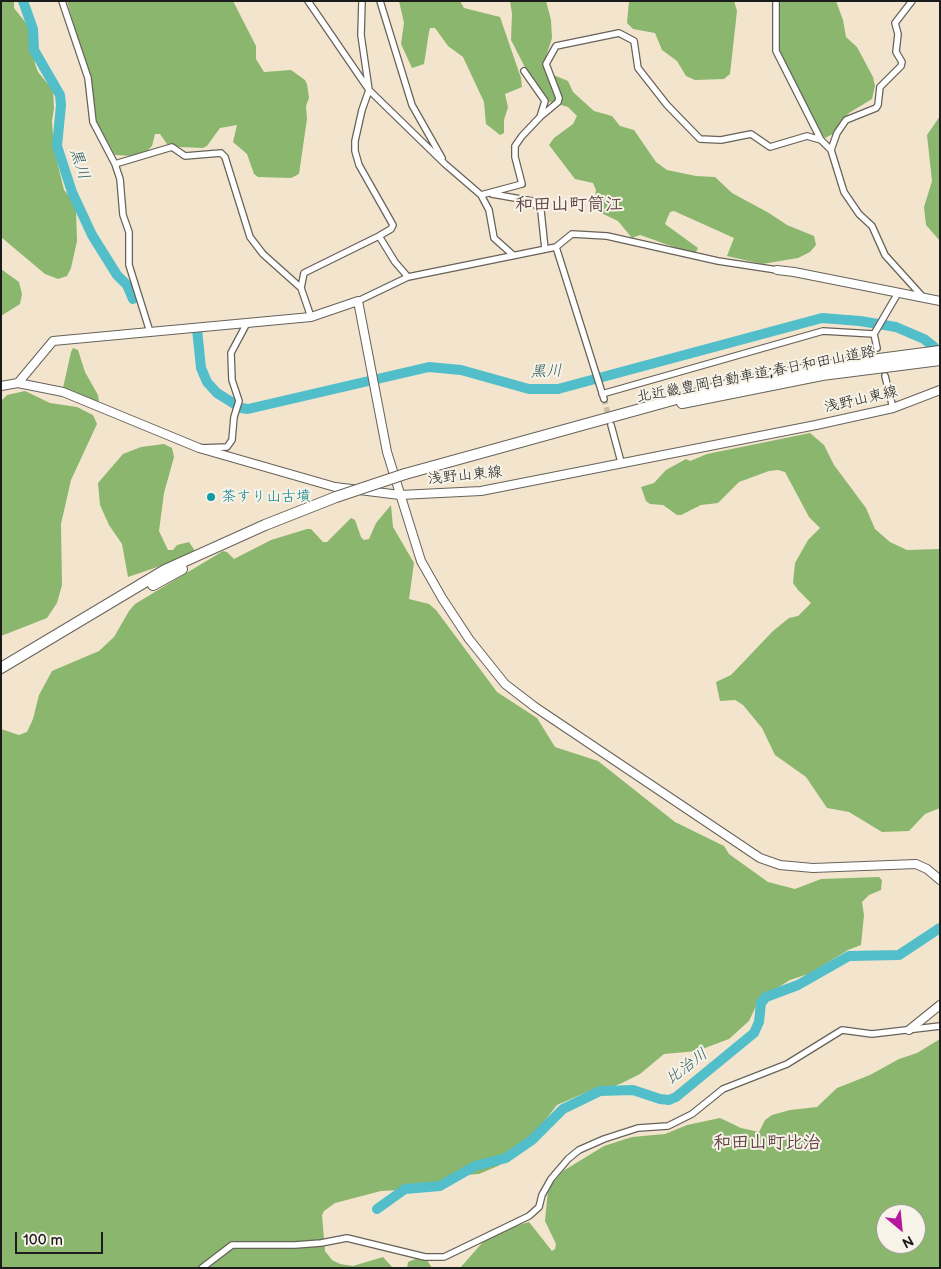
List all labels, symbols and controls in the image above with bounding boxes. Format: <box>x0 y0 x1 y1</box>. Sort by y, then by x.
water label: 黒川 <box>65 146 93 182</box>
district label: 和田山町筒江 <box>515 194 623 216</box>
street label: 北近畿豊岡自動車道;春日和田山道路 <box>635 343 877 407</box>
water label: 黒川 <box>530 362 562 382</box>
street label: 浅野山東線 <box>822 383 900 417</box>
street label: 浅野山東線 <box>427 463 503 489</box>
place label: 茶すり山古墳 <box>221 488 311 506</box>
marker: 茶すり山古墳 <box>205 491 217 503</box>
water label: 比治川 <box>662 1045 712 1089</box>
district label: 和田山町比治 <box>713 1132 821 1154</box>
north arrow <box>876 1204 926 1254</box>
scale bar <box>18 1222 105 1254</box>
text: 100 m <box>23 1231 63 1250</box>
text: N <box>899 1232 916 1252</box>

